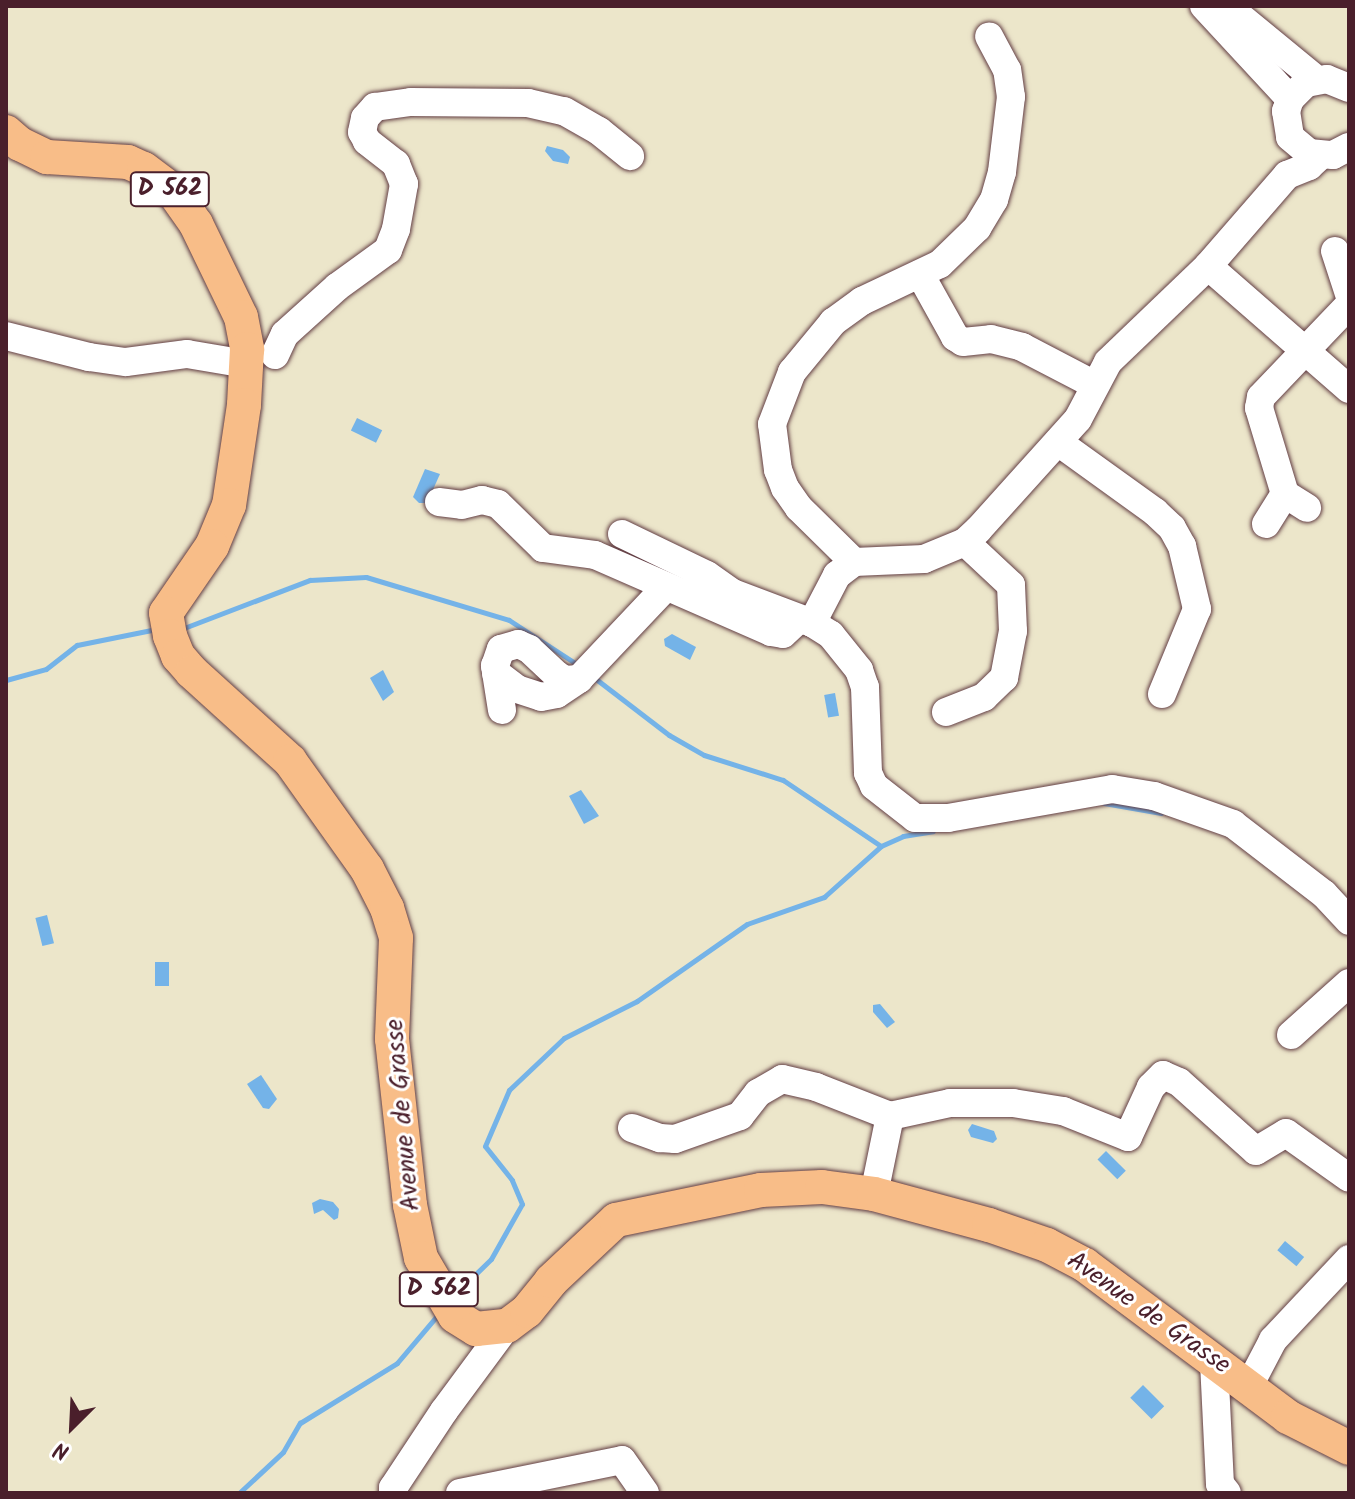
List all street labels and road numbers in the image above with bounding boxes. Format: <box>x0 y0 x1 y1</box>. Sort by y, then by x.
road number: D 562 <box>128 169 212 209</box>
street label: Avenue de Grasse <box>380 1018 428 1212</box>
street label: Avenue de Grasse <box>1060 1246 1236 1382</box>
road number: D 562 <box>397 1269 481 1309</box>

